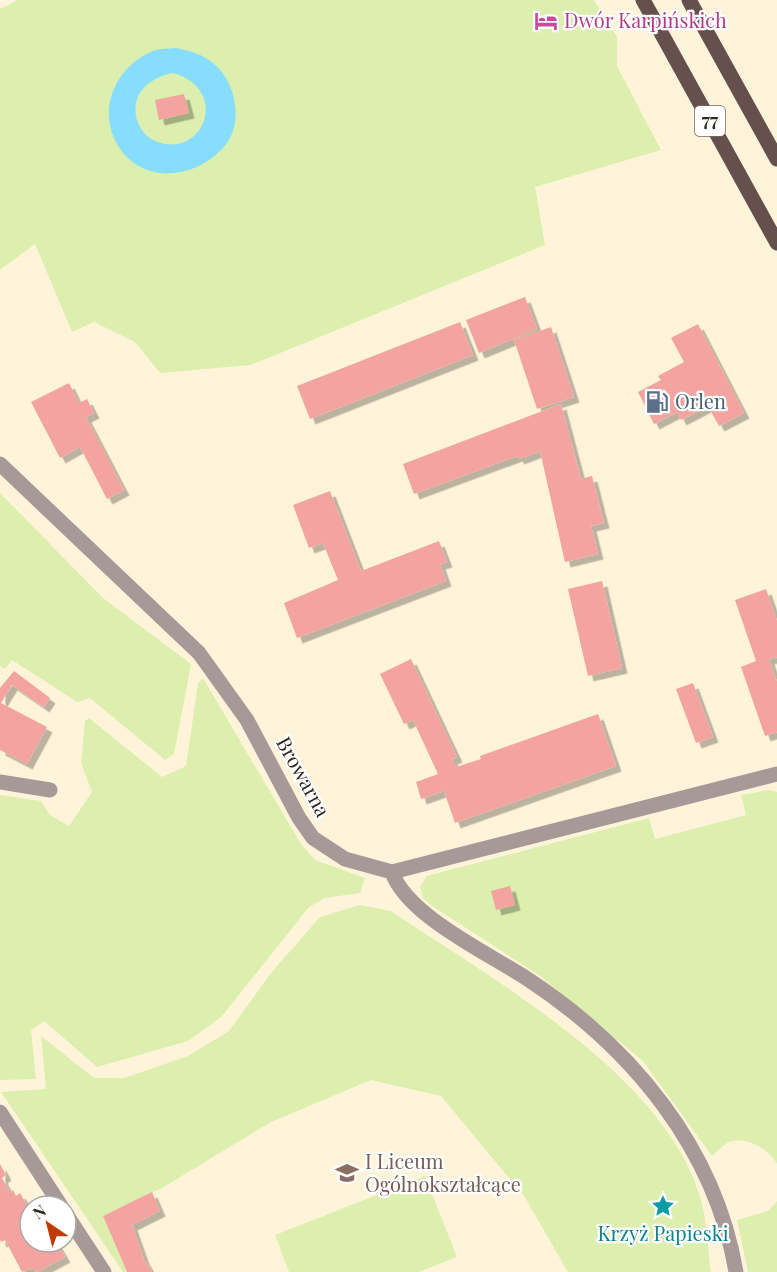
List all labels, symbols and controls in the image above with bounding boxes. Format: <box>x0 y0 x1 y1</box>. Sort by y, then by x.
place label: Dwór Karpińskich <box>564 6 727 33</box>
hotel icon: Dwór Karpińskich <box>533 8 559 34</box>
road number: 77 <box>695 106 725 136</box>
place label: Orlen <box>675 387 726 414</box>
fuel station icon: Orlen <box>644 389 670 415</box>
street label: Browarna <box>271 731 337 821</box>
place label: I Liceum Ogólnokształcące <box>365 1147 521 1197</box>
school or university icon: I Liceum Ogólnokształcące <box>334 1160 360 1186</box>
place icon: Krzyż Papieski <box>650 1193 676 1219</box>
north arrow <box>18 1194 78 1254</box>
text: N <box>28 1199 50 1223</box>
place label: Krzyż Papieski <box>597 1219 729 1246</box>

